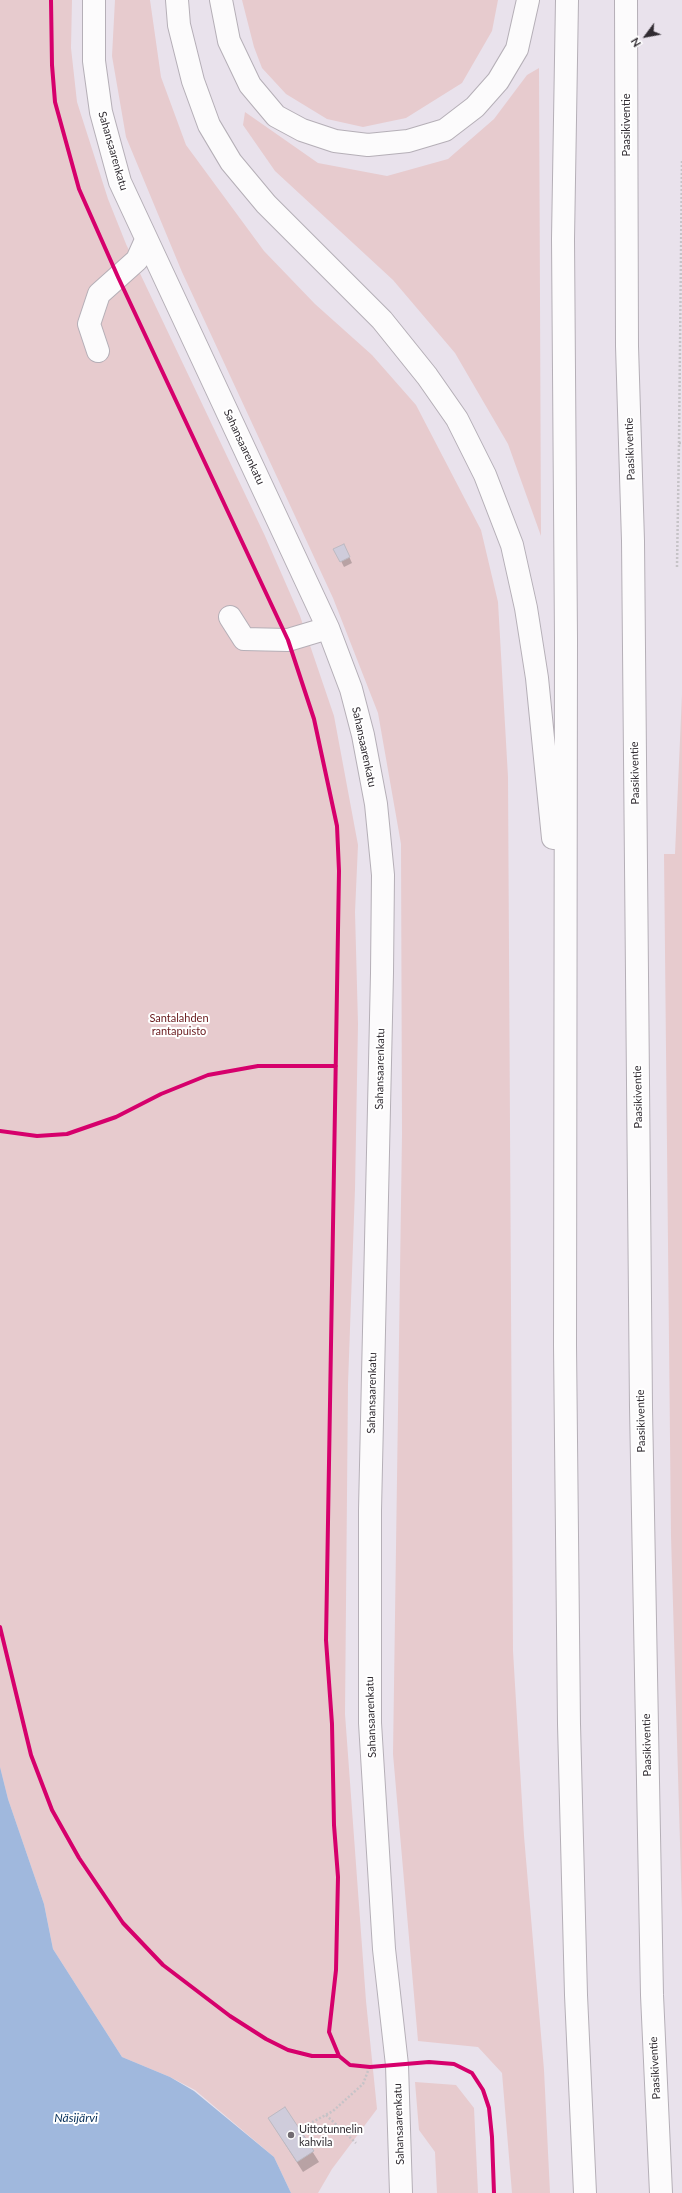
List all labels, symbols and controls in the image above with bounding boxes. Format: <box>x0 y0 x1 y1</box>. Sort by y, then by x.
north arrow <box>626 16 666 56</box>
text: N <box>628 36 643 50</box>
street label: Paasikiventie <box>619 94 633 156</box>
street label: Sahansaarenkatu <box>95 110 131 192</box>
street label: Sahansaarenkatu <box>221 407 267 487</box>
street label: Paasikiventie <box>622 417 638 481</box>
street label: Sahansaarenkatu <box>349 706 379 788</box>
street label: Paasikiventie <box>628 741 642 805</box>
park label: Santalahden rantapuisto <box>149 1011 209 1037</box>
street label: Sahansaarenkatu <box>373 1028 387 1110</box>
street label: Paasikiventie <box>631 1065 645 1129</box>
street label: Sahansaarenkatu <box>365 1352 379 1434</box>
street label: Paasikiventie <box>634 1389 648 1453</box>
street label: Sahansaarenkatu <box>363 1676 379 1758</box>
street label: Paasikiventie <box>640 1713 654 1777</box>
street label: Paasikiventie <box>647 2036 663 2100</box>
street label: Sahansaarenkatu <box>391 2083 407 2165</box>
water label: Näsijärvi <box>54 2111 98 2125</box>
place label: Uittotunnelin kahvila <box>299 2122 363 2148</box>
marker: Uittotunnelin kahvila <box>286 2130 296 2140</box>

